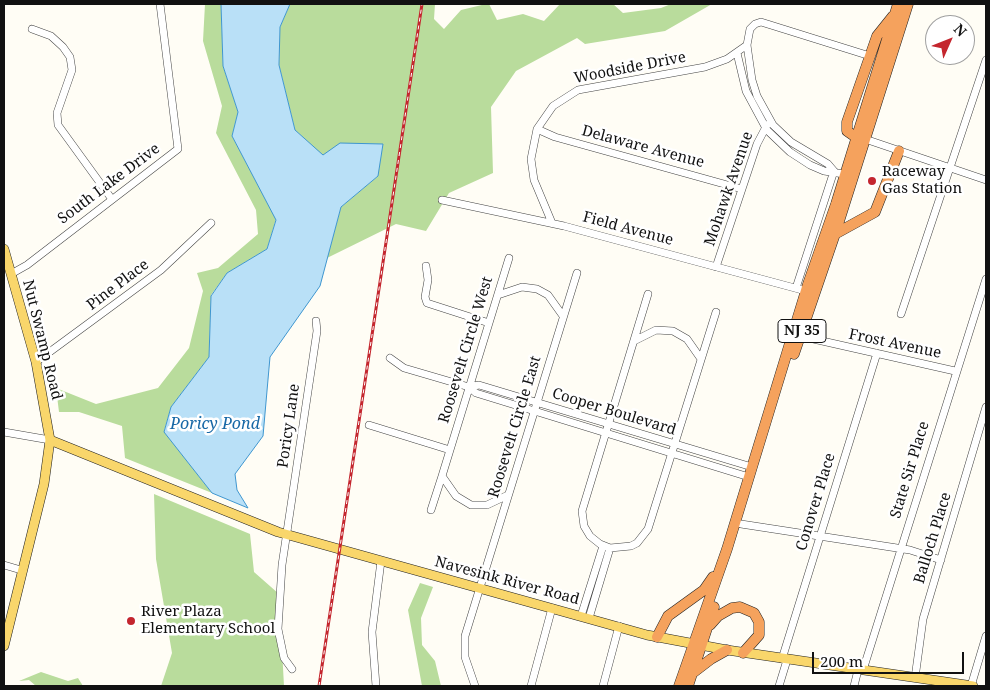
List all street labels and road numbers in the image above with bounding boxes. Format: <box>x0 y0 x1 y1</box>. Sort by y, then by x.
street label: Woodside Drive <box>573 48 687 88</box>
street label: Delaware Avenue <box>580 122 706 172</box>
street label: Mohawk Avenue <box>701 129 757 249</box>
street label: South Lake Drive <box>55 140 163 228</box>
street label: Field Avenue <box>581 208 675 250</box>
street label: Pine Place <box>83 256 153 314</box>
street label: Roosevelt Circle West <box>435 275 497 425</box>
street label: Nut Swamp Road <box>18 278 66 402</box>
road number: NJ 35 <box>778 320 826 342</box>
street label: Frost Avenue <box>847 325 943 363</box>
street label: Roosevelt Circle East <box>485 354 545 500</box>
street label: Poricy Lane <box>274 383 304 469</box>
street label: Cooper Boulevard <box>550 385 678 439</box>
street label: State Sir Place <box>887 419 933 521</box>
street label: Conover Place <box>793 451 839 553</box>
street label: Balloch Place <box>911 490 955 586</box>
street label: Navesink River Road <box>433 553 581 609</box>

